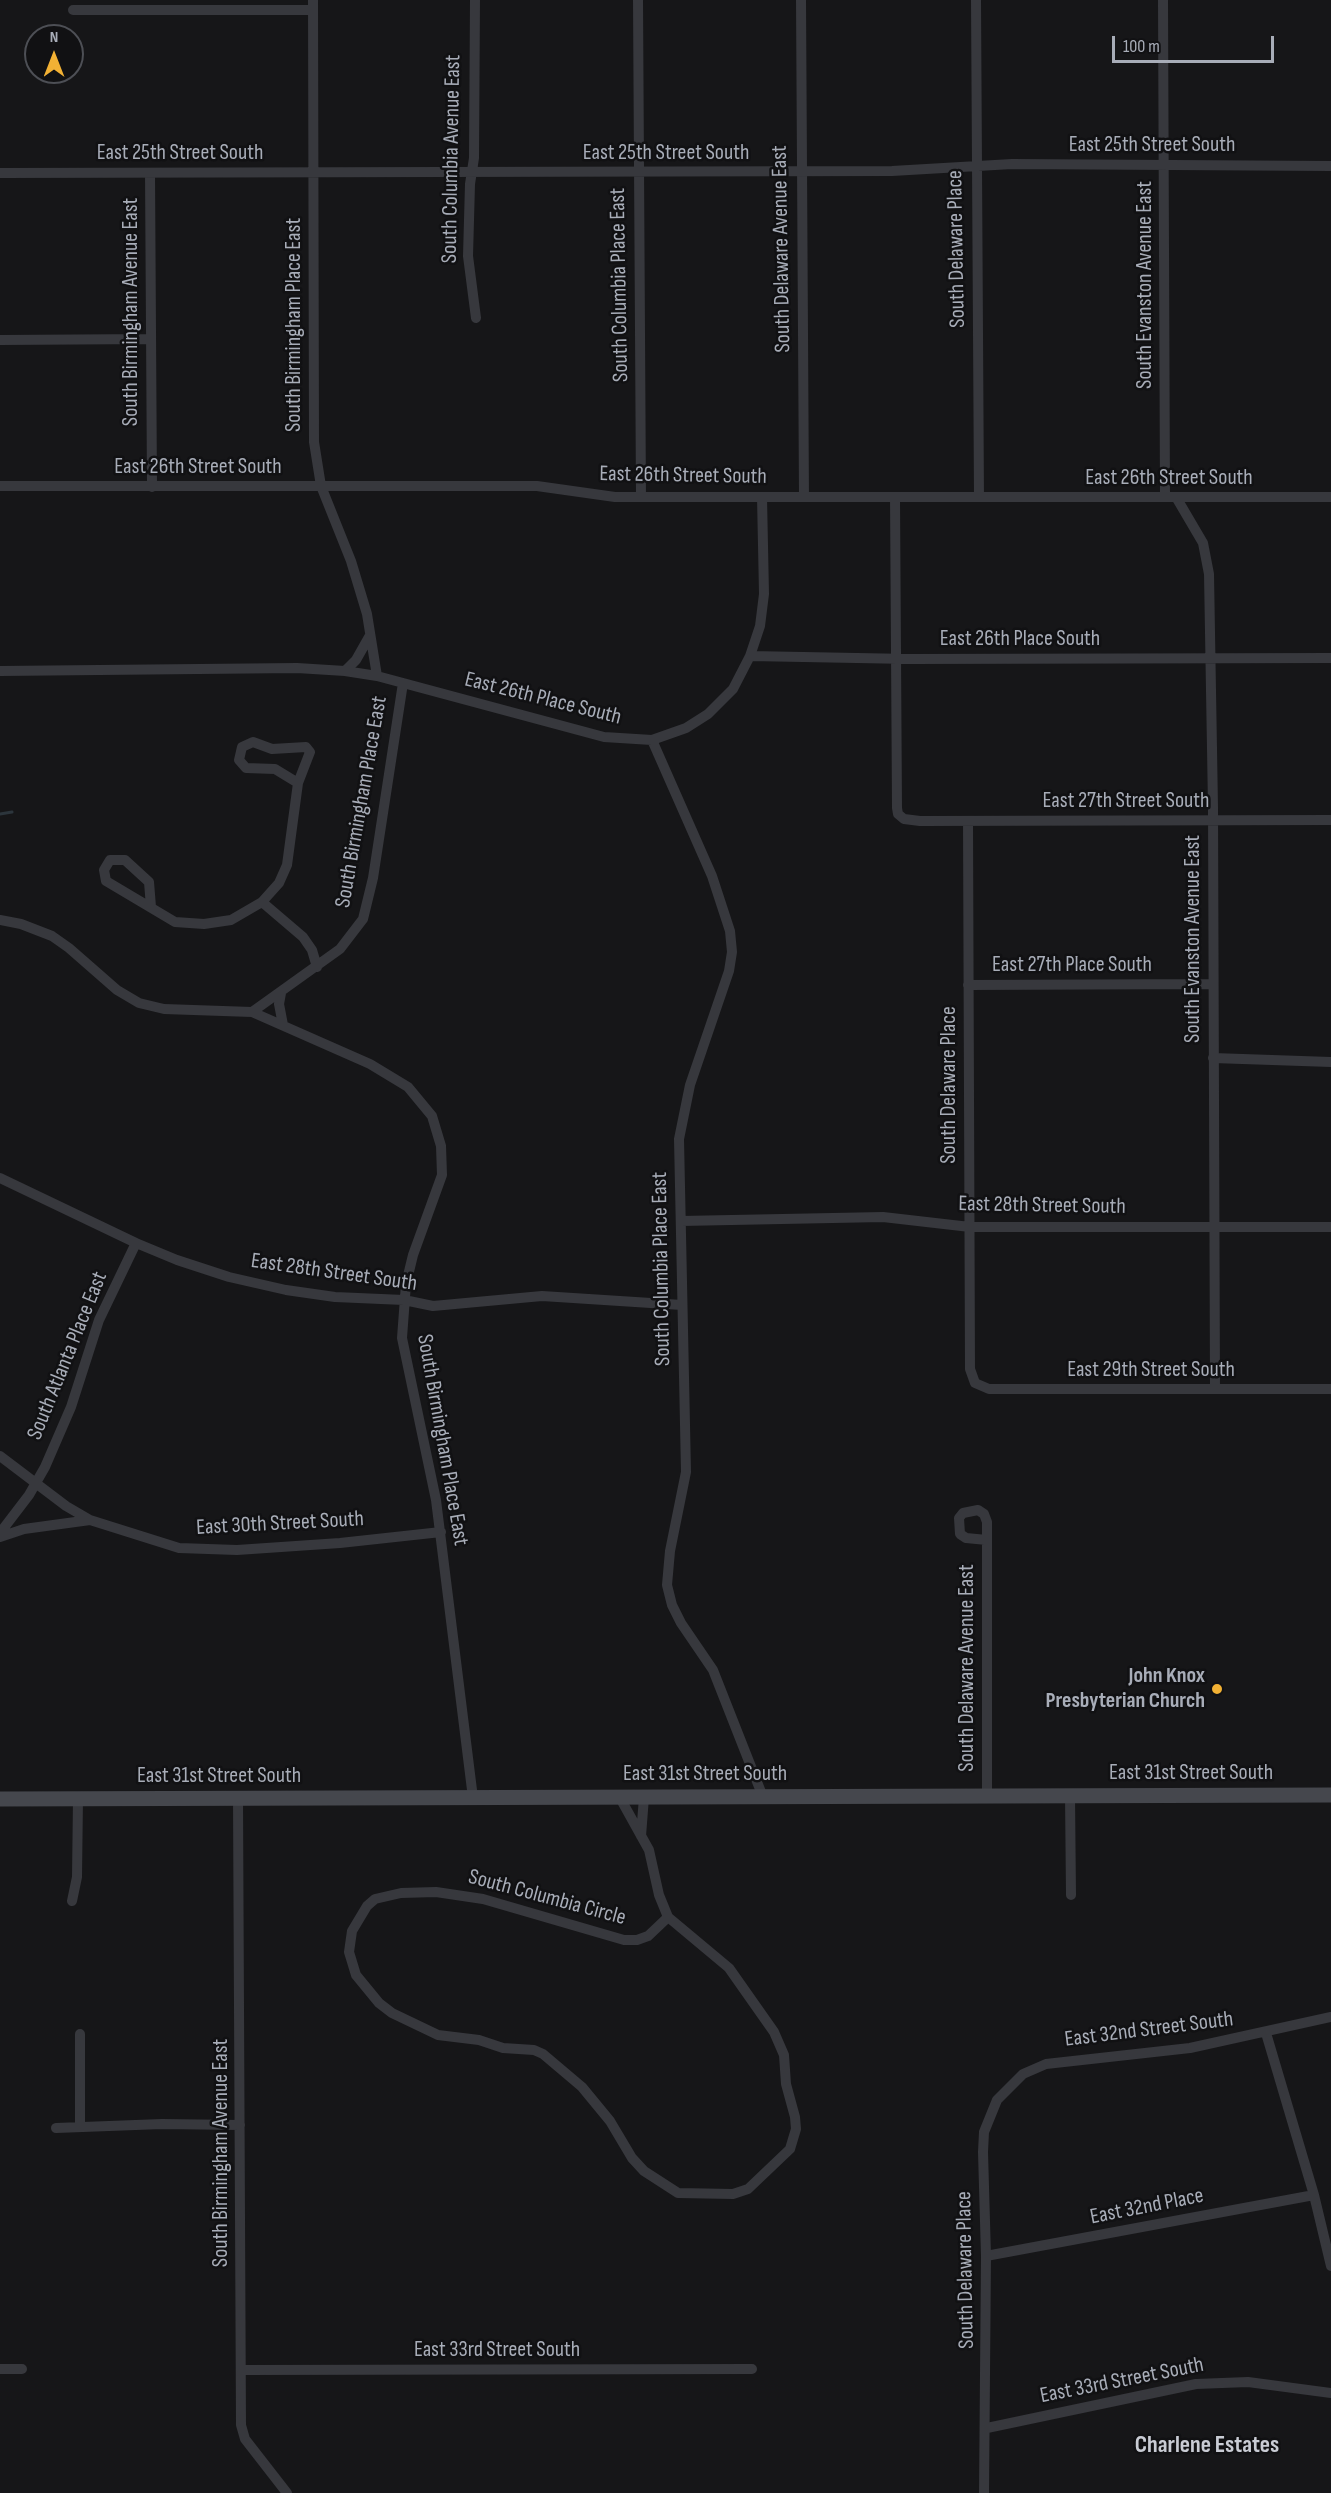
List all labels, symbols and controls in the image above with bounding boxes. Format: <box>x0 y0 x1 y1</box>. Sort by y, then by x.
north arrow <box>24 24 84 84</box>
scale bar <box>1115 24 1277 62</box>
text: N <box>50 28 58 47</box>
text: 100 m <box>1123 36 1160 57</box>
street label: South Columbia Avenue East <box>437 54 467 264</box>
street label: East 25th Street South <box>1069 132 1235 158</box>
street label: East 25th Street South <box>97 140 263 166</box>
street label: East 25th Street South <box>583 140 749 166</box>
street label: South Delaware Avenue East <box>767 145 797 353</box>
street label: South Delaware Place <box>942 170 972 328</box>
street label: South Evanston Avenue East <box>1132 181 1158 389</box>
street label: South Columbia Place East <box>605 188 635 382</box>
street label: South Birmingham Avenue East <box>118 198 144 426</box>
street label: South Birmingham Place East <box>281 218 307 432</box>
street label: East 26th Street South <box>114 454 282 480</box>
street label: East 26th Street South <box>599 461 767 491</box>
street label: East 26th Street South <box>1085 465 1253 491</box>
street label: East 26th Place South <box>940 626 1100 652</box>
street label: East 26th Place South <box>462 667 624 731</box>
street label: South Birmingham Place East <box>330 694 394 910</box>
street label: East 27th Street South <box>1043 788 1209 814</box>
street label: South Evanston Avenue East <box>1180 835 1206 1043</box>
street label: East 27th Place South <box>992 952 1152 978</box>
street label: South Delaware Place <box>936 1006 962 1164</box>
street label: South Columbia Place East <box>647 1172 677 1366</box>
street label: East 28th Street South <box>958 1191 1126 1221</box>
street label: East 28th Street South <box>249 1248 419 1298</box>
street label: South Atlanta Place East <box>22 1268 114 1444</box>
street label: South Birmingham Place East <box>410 1332 474 1548</box>
street label: East 29th Street South <box>1067 1357 1235 1383</box>
street label: East 30th Street South <box>196 1506 364 1542</box>
street label: South Delaware Avenue East <box>954 1564 980 1772</box>
place label: John Knox Presbyterian Church <box>1046 1663 1205 1714</box>
marker: John Knox Presbyterian Church <box>1210 1682 1224 1696</box>
street label: East 31st Street South <box>1109 1760 1273 1786</box>
street label: East 31st Street South <box>623 1761 787 1787</box>
street label: East 31st Street South <box>137 1763 301 1789</box>
street label: South Columbia Circle <box>465 1864 629 1932</box>
street label: East 32nd Street South <box>1063 2007 1235 2053</box>
street label: South Birmingham Avenue East <box>208 2039 234 2267</box>
street label: East 32nd Place <box>1088 2183 1206 2231</box>
street label: South Delaware Place <box>951 2191 981 2349</box>
street label: East 33rd Street South <box>414 2337 580 2363</box>
street label: East 33rd Street South <box>1038 2352 1206 2410</box>
district label: Charlene Estates <box>1135 2432 1279 2460</box>

